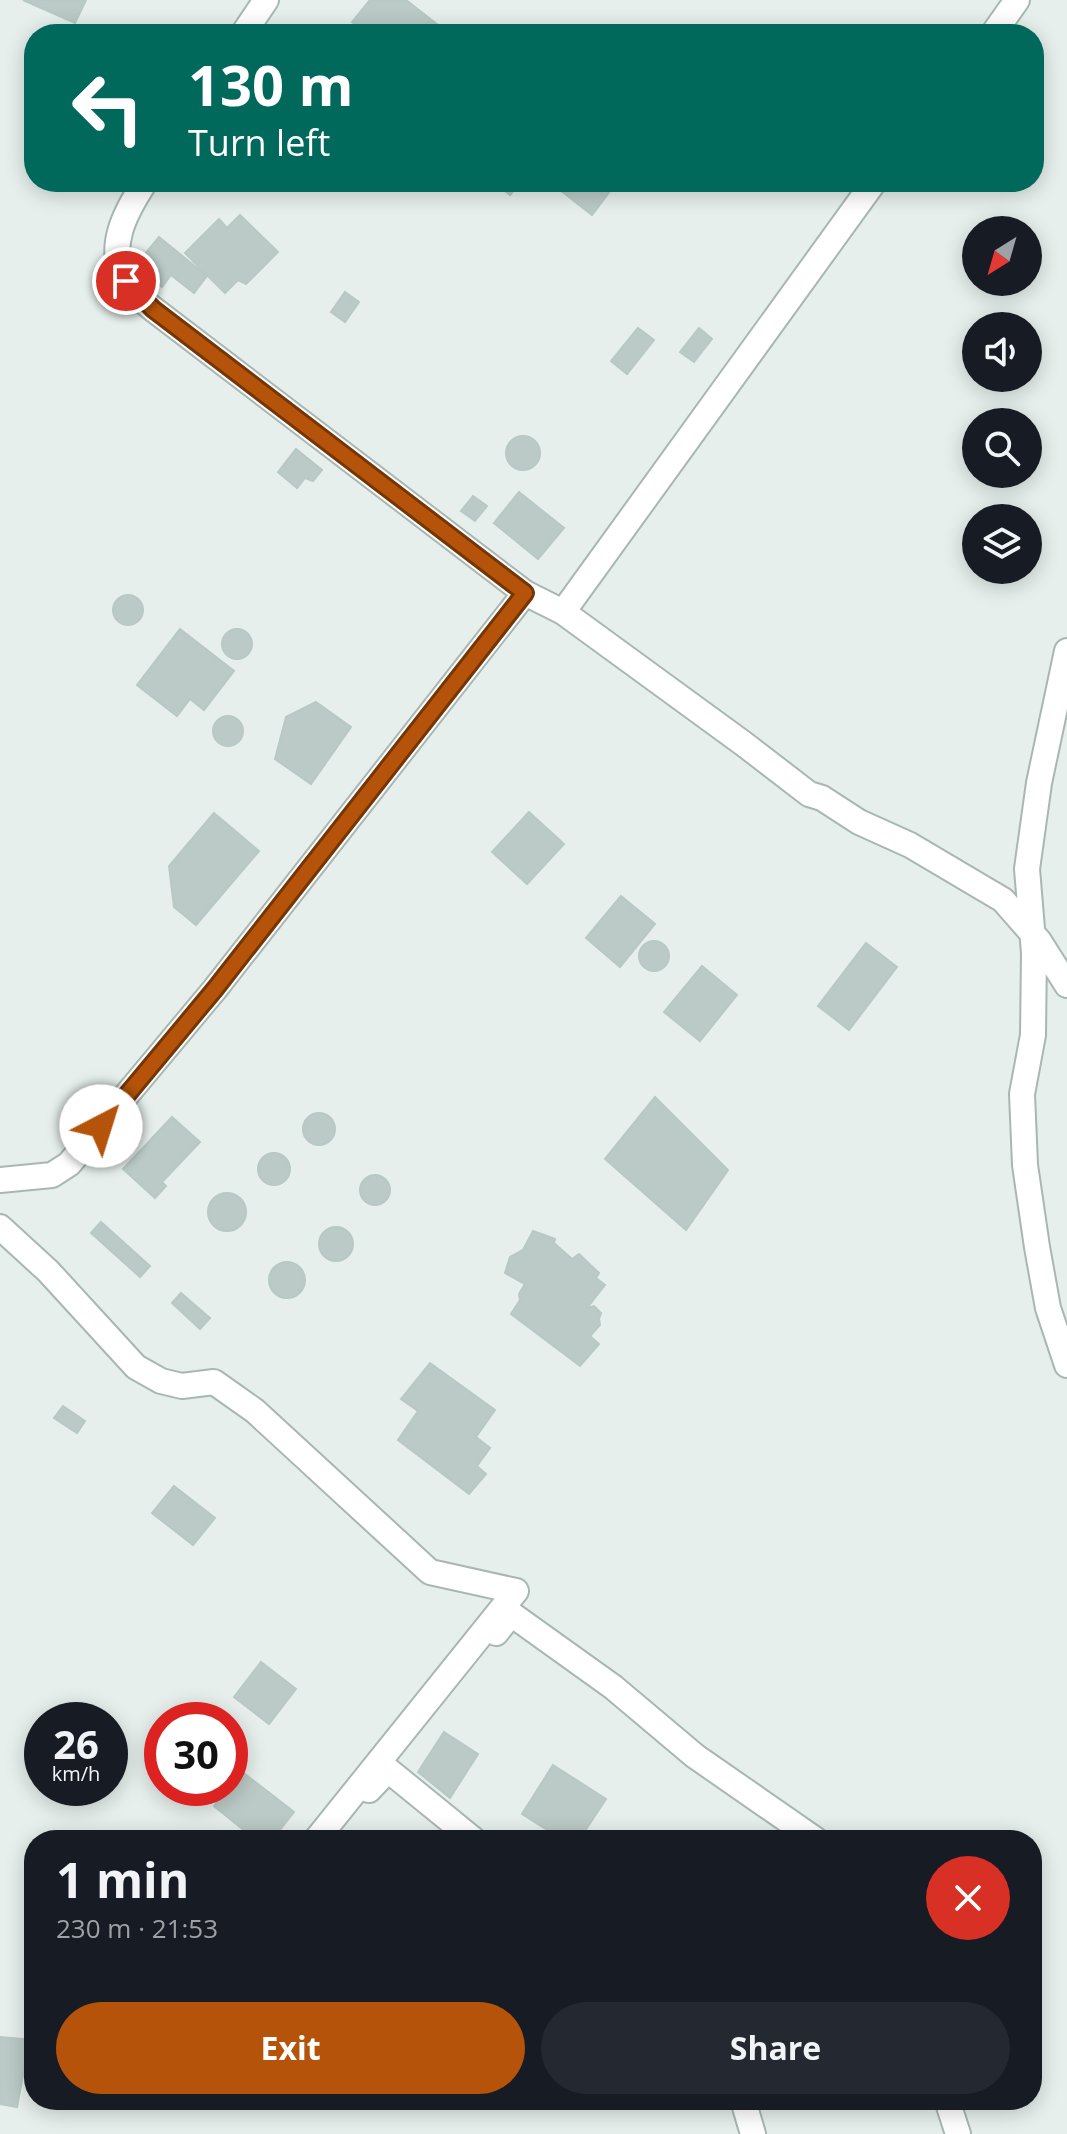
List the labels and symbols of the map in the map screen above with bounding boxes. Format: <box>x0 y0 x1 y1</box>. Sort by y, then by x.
north arrow <box>962 216 1042 296</box>
pin <box>92 247 160 315</box>
position arrow <box>59 1084 143 1168</box>
speed limit sign: 30 <box>144 1702 248 1806</box>

